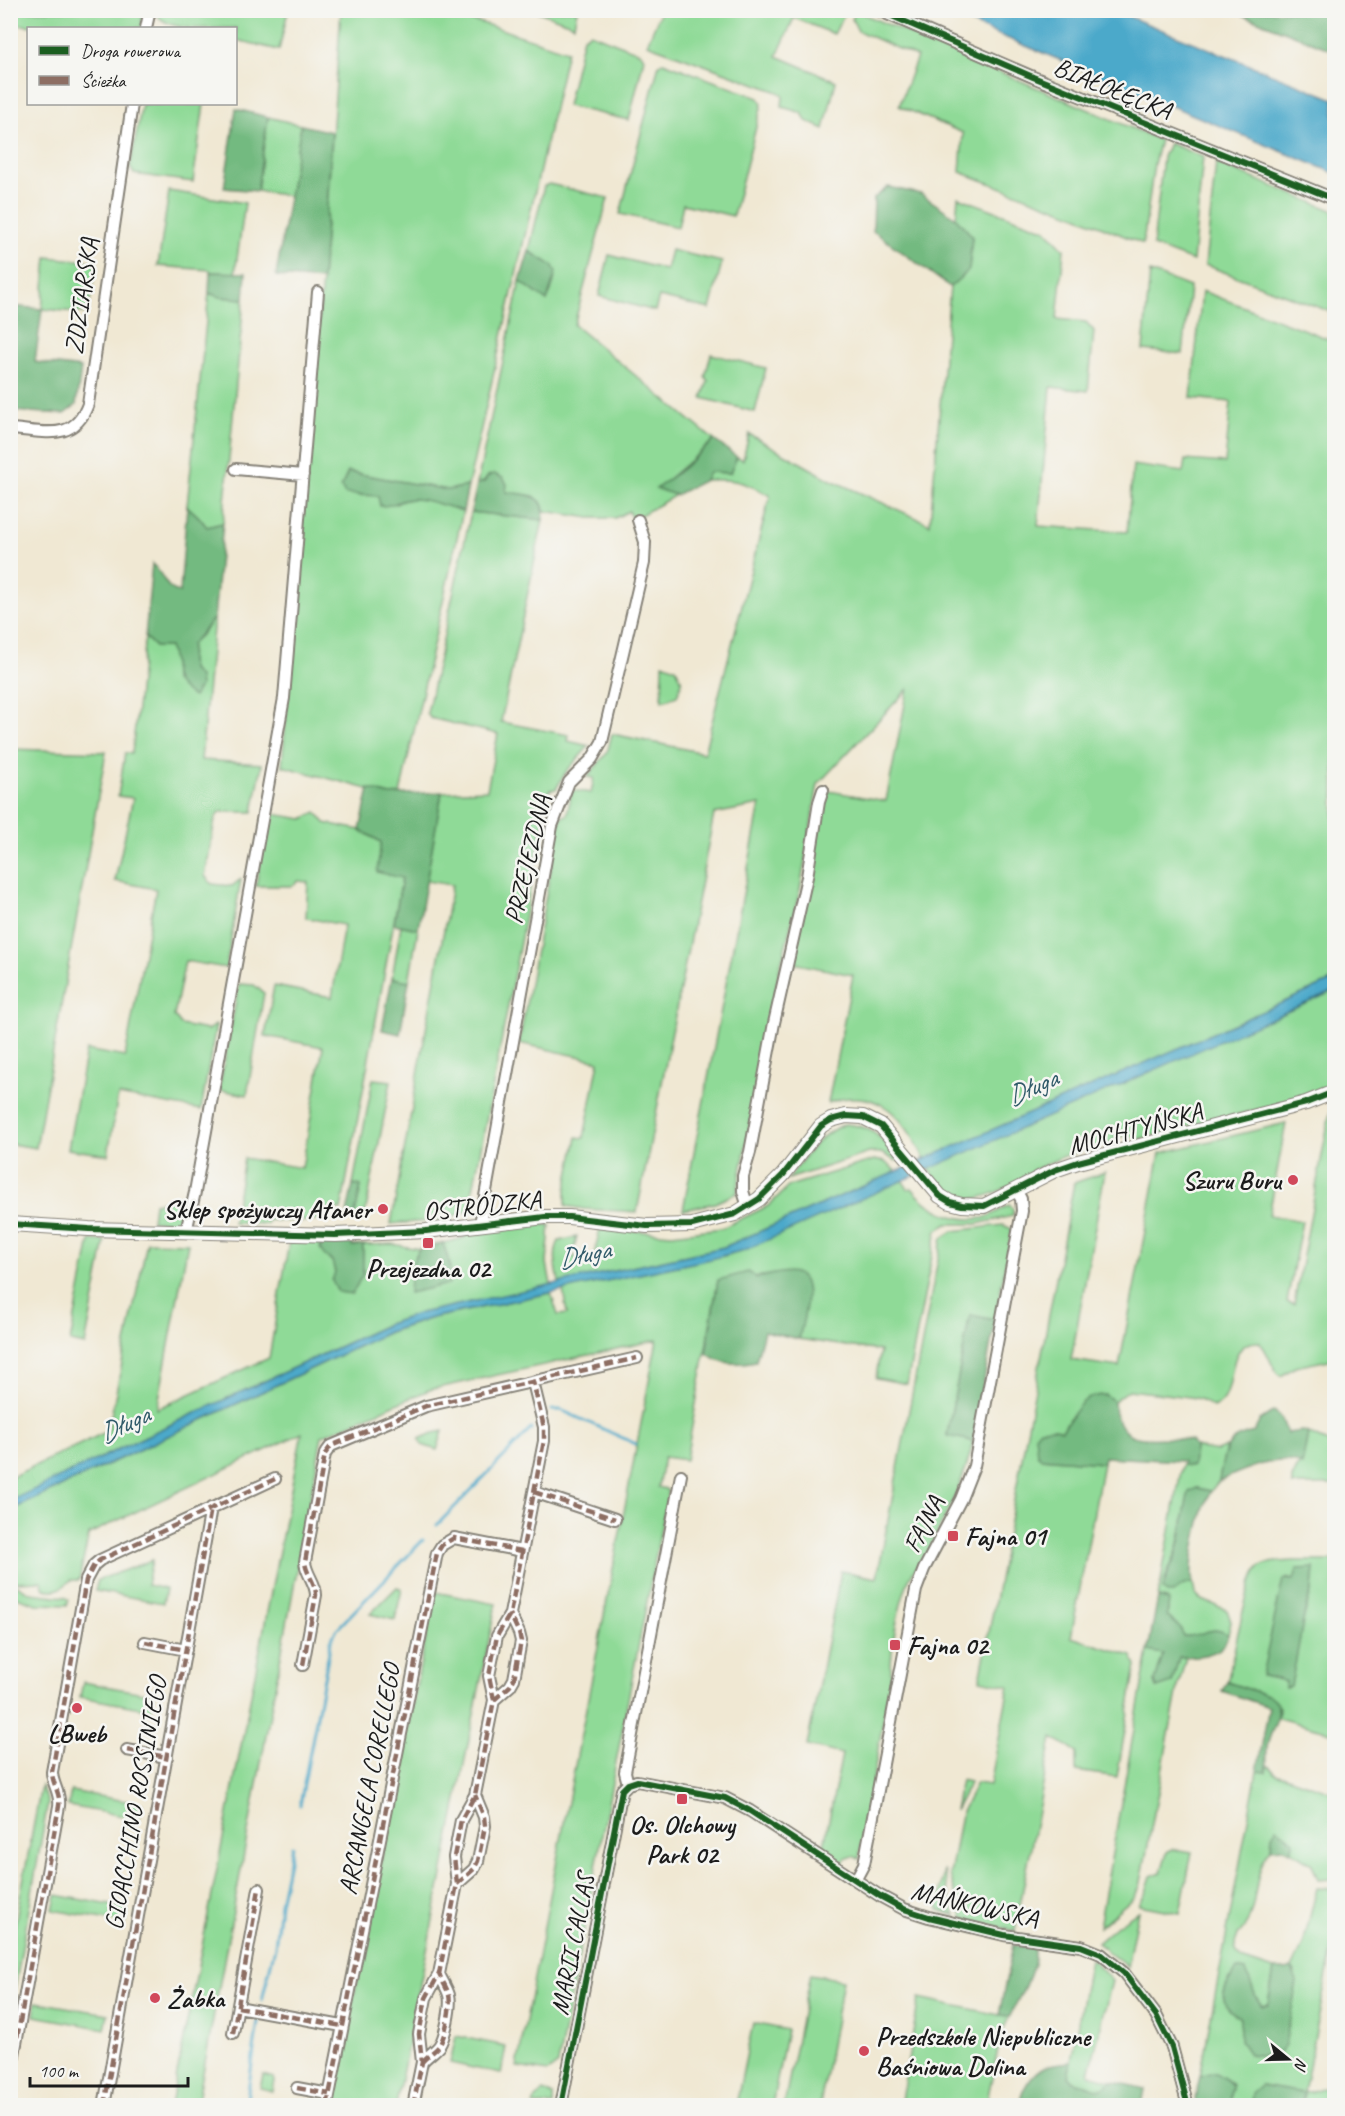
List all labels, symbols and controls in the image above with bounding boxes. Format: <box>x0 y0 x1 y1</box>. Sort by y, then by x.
legend <box>27 27 237 105</box>
text: Droga rowerowa <box>81 40 182 62</box>
street label: BIAŁOŁĘCKA <box>1049 50 1178 128</box>
text: Ścieżka <box>81 70 127 92</box>
street label: ZDZIARSKA <box>57 235 106 356</box>
street label: PRZEJEZDNA <box>497 791 559 927</box>
water label: Długa <box>1001 1060 1065 1113</box>
street label: MOCHTYŃSKA <box>1065 1094 1208 1162</box>
place label: Szuru Buru <box>1182 1164 1283 1197</box>
marker: Szuru Buru <box>1286 1173 1300 1187</box>
street label: OSTRÓDZKA <box>422 1183 544 1228</box>
place label: Sklep spożywczy Ataner <box>163 1193 374 1226</box>
marker: Sklep spożywczy Ataner <box>376 1202 390 1216</box>
water label: Długa <box>555 1232 615 1276</box>
marker: Przejezdna 02 <box>421 1236 435 1250</box>
place label: Przejezdna 02 <box>366 1252 492 1285</box>
water label: Długa <box>93 1397 157 1450</box>
street label: FAJNA <box>895 1489 952 1558</box>
place label: Fajna 01 <box>965 1520 1049 1553</box>
marker: Fajna 01 <box>946 1529 960 1543</box>
place label: Fajna 02 <box>907 1629 990 1662</box>
marker: Fajna 02 <box>888 1638 902 1652</box>
street label: ARCANGELA CORELLEGO <box>331 1658 409 1897</box>
street label: GIOACCHINO ROSSINIEGO <box>97 1671 175 1932</box>
marker: LBweb <box>70 1701 84 1715</box>
place label: LBweb <box>48 1717 108 1750</box>
marker: Os. Olchowy Park 02 <box>675 1792 689 1806</box>
place label: Os. Olchowy Park 02 <box>629 1808 737 1871</box>
street label: MARII CALLAS <box>543 1866 603 2018</box>
street label: MAŃKOWSKA <box>908 1874 1042 1935</box>
place label: Żabka <box>167 1982 226 2015</box>
marker: Żabka <box>148 1991 162 2005</box>
place label: Przedszkole Niepubliczne Baśniowa Dolina <box>876 2020 1092 2083</box>
north arrow <box>1258 2029 1318 2089</box>
marker: Przedszkole Niepubliczne Baśniowa Dolina <box>857 2044 871 2058</box>
scale bar <box>30 2050 188 2088</box>
text: N <box>1289 2056 1312 2074</box>
text: 100 m <box>39 2060 80 2082</box>

